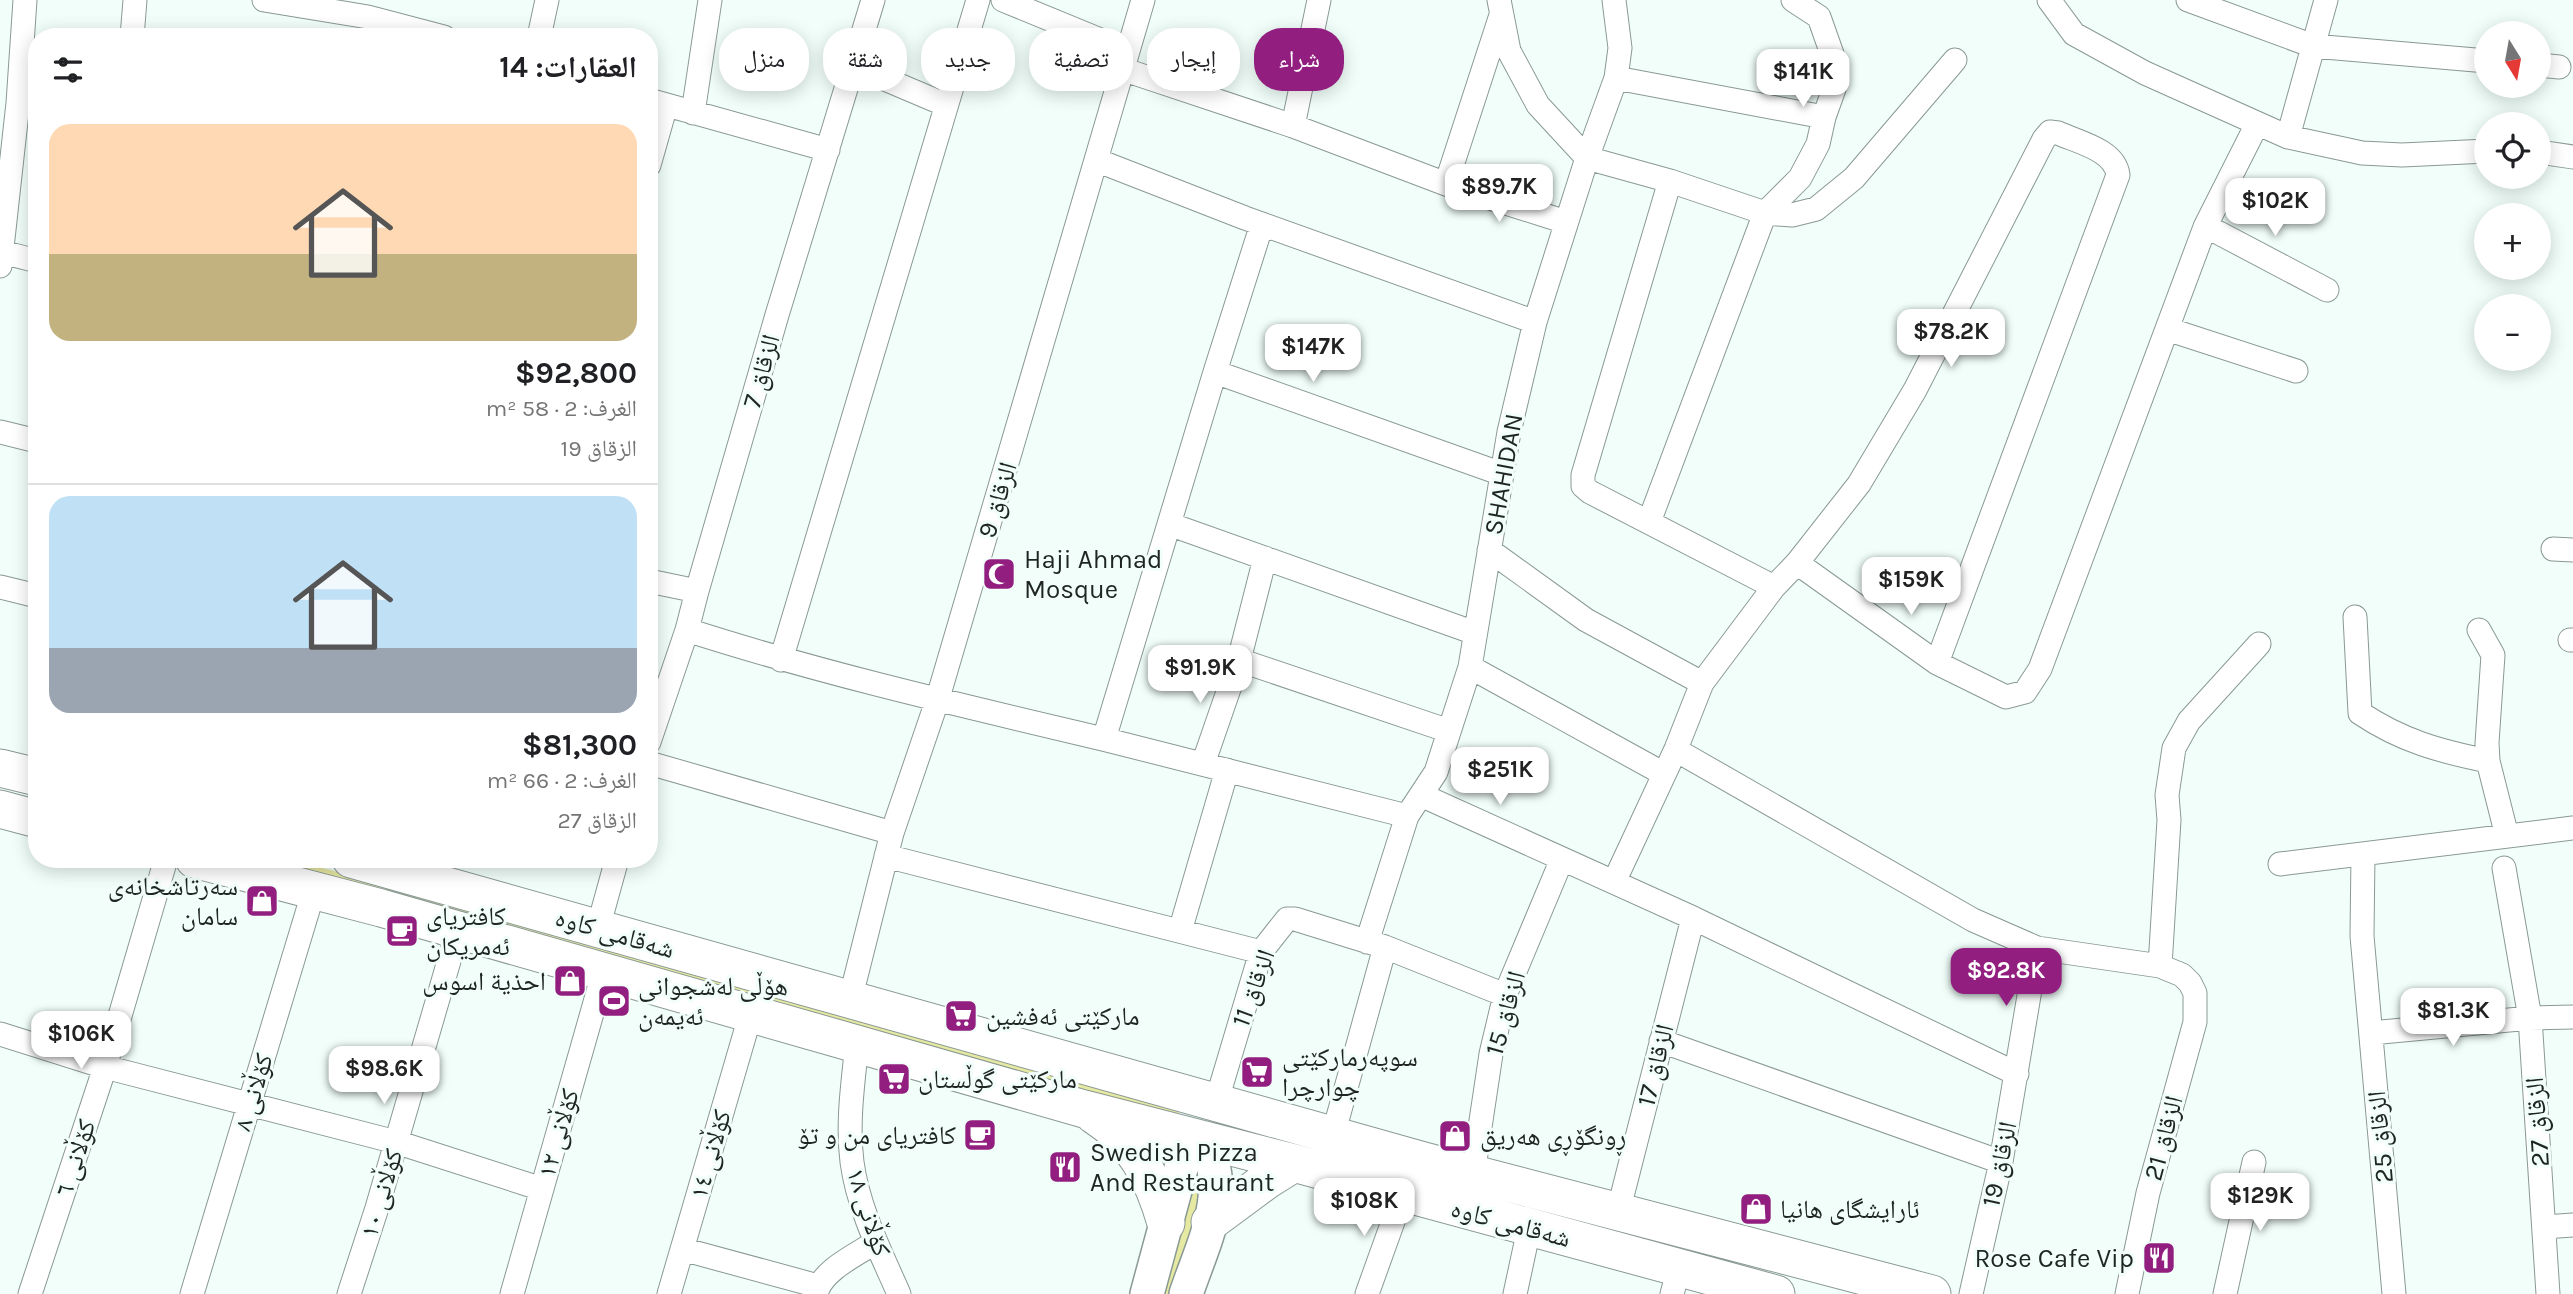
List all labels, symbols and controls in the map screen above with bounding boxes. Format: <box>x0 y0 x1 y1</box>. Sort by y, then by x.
north arrow <box>2474 21 2552 98</box>
map controls <box>2474 21 2551 371</box>
chip: منزل <box>719 28 809 91</box>
chip: شقة <box>823 28 907 91</box>
chip: جديد <box>921 28 1015 91</box>
chip: تصفية <box>1029 28 1133 91</box>
chip: إيجار <box>1147 28 1240 91</box>
chip: شراء <box>1254 28 1344 91</box>
text: العقارات: 14 <box>499 49 637 85</box>
pin: $141K <box>1754 50 1852 109</box>
icon: filters <box>49 51 87 89</box>
text: $141K <box>1773 58 1833 85</box>
button: locate <box>2474 112 2551 189</box>
pin: $89.7K <box>1442 164 1556 224</box>
icon: home <box>280 170 406 296</box>
text: $89.7K <box>1461 173 1537 200</box>
pin: $102K <box>2226 178 2324 238</box>
text: $102K <box>2241 187 2309 214</box>
button: + <box>2474 203 2551 280</box>
button: − <box>2474 294 2551 371</box>
pin: $78.2K <box>1894 310 2008 369</box>
text: $78.2K <box>1913 318 1989 345</box>
pin: $147K <box>1264 324 1362 384</box>
street label: الزقاق 7 <box>736 331 787 411</box>
text: $147K <box>1281 333 1345 360</box>
text: $92,800 <box>515 355 637 391</box>
text: الغرف: 2 · 58 m² <box>486 395 637 422</box>
street label: SHAHIDAN <box>1478 411 1529 537</box>
text: الزقاق 19 <box>561 435 637 462</box>
street label: الزقاق 9 <box>971 458 1024 542</box>
icon: home <box>280 542 406 668</box>
place label: Haji Ahmad Mosque <box>1024 544 1162 605</box>
mosque icon: Haji Ahmad Mosque <box>980 555 1018 593</box>
pin: $159K <box>1862 558 1960 617</box>
text: $159K <box>1878 566 1944 593</box>
pin: $91.9K <box>1143 646 1257 705</box>
text: $91.9K <box>1164 654 1236 681</box>
text: $81,300 <box>522 727 637 763</box>
pin: $251K <box>1451 748 1549 807</box>
text: $251K <box>1467 756 1533 783</box>
text: الغرف: 2 · 66 m² <box>487 767 637 794</box>
text: الزقاق 27 <box>557 807 637 834</box>
place label: سەرتاشخانەی سامان <box>108 871 238 932</box>
shop icon: سەرتاشخانەی سامان <box>243 882 281 920</box>
place label: کافتریای ئەمریکان <box>426 901 510 962</box>
street label: شەقامی کاوە <box>552 902 678 965</box>
cafe icon: کافتریای ئەمریکان <box>383 912 421 950</box>
street label: الزقاق 11 <box>1225 945 1282 1031</box>
pin: $92.8K <box>1949 948 2063 1008</box>
text: $92.8K <box>1967 957 2045 984</box>
shop icon: احذية اسوس <box>551 962 589 1000</box>
place label: احذية اسوس <box>422 966 546 997</box>
street label: الزقاق 15 <box>1479 968 1532 1059</box>
place label: هۆڵی لەشجوانی ئەیمەن <box>638 971 788 1032</box>
sports icon: هۆڵی لەشجوانی ئەیمەن <box>595 982 633 1020</box>
pin: $81.3K <box>2396 988 2510 1048</box>
supermarket icon: مارکێتی ئەفشین <box>942 997 980 1035</box>
text: $81.3K <box>2416 997 2490 1024</box>
place label: مارکێتی ئەفشین <box>986 1001 1140 1032</box>
pin: $106K <box>32 1012 130 1071</box>
text: $106K <box>47 1020 115 1047</box>
street label: الزقاق 17 <box>1630 1021 1681 1109</box>
place label: سوپەرمارکێتی چوارچرا <box>1282 1042 1418 1103</box>
pin: $98.6K <box>327 1046 441 1106</box>
street label: کۆڵانی ٨ <box>225 1049 280 1135</box>
supermarket icon: سوپەرمارکێتی چوارچرا <box>1238 1053 1276 1091</box>
text: $98.6K <box>345 1055 423 1082</box>
supermarket icon: مارکێتی گوڵستان <box>875 1060 913 1098</box>
place label: مارکێتی گوڵستان <box>918 1064 1077 1095</box>
street label: الزقاق 27 <box>2519 1076 2556 1168</box>
street label: کۆڵانی ١٢ <box>529 1084 586 1181</box>
street label: الزقاق 25 <box>2361 1090 2400 1184</box>
street label: الزقاق 21 <box>2137 1092 2190 1184</box>
street label: کۆڵانی ١٤ <box>681 1105 738 1202</box>
street label: کۆڵانی ٦ <box>47 1115 103 1201</box>
cafe icon: کافتریای من و تۆ <box>961 1116 999 1154</box>
shop icon: ڕونگۆڕی هەریق <box>1436 1117 1474 1155</box>
street label: الزقاق 19 <box>1975 1119 2024 1210</box>
place label: کافتریای من و تۆ <box>797 1120 956 1151</box>
place label: ڕونگۆڕی هەریق <box>1480 1121 1626 1156</box>
place label: Swedish Pizza And Restaurant <box>1090 1137 1274 1198</box>
street label: کۆڵانی ١٠ <box>351 1144 410 1241</box>
restaurant icon: Swedish Pizza And Restaurant <box>1046 1148 1084 1186</box>
street label: کۆڵانی ١٨ <box>840 1163 899 1260</box>
pin: $129K <box>2211 1174 2309 1233</box>
pin: $108K <box>1315 1178 1413 1238</box>
text: $129K <box>2226 1182 2294 1209</box>
text: $108K <box>1330 1187 1398 1214</box>
shop icon: ئارایشگای هانیا <box>1737 1190 1775 1228</box>
street label: شەقامی کاوە <box>1448 1193 1574 1254</box>
place label: ئارایشگای هانیا <box>1780 1194 1920 1225</box>
restaurant icon: Rose Cafe Vip <box>2140 1239 2178 1277</box>
place label: Rose Cafe Vip <box>1974 1243 2134 1274</box>

